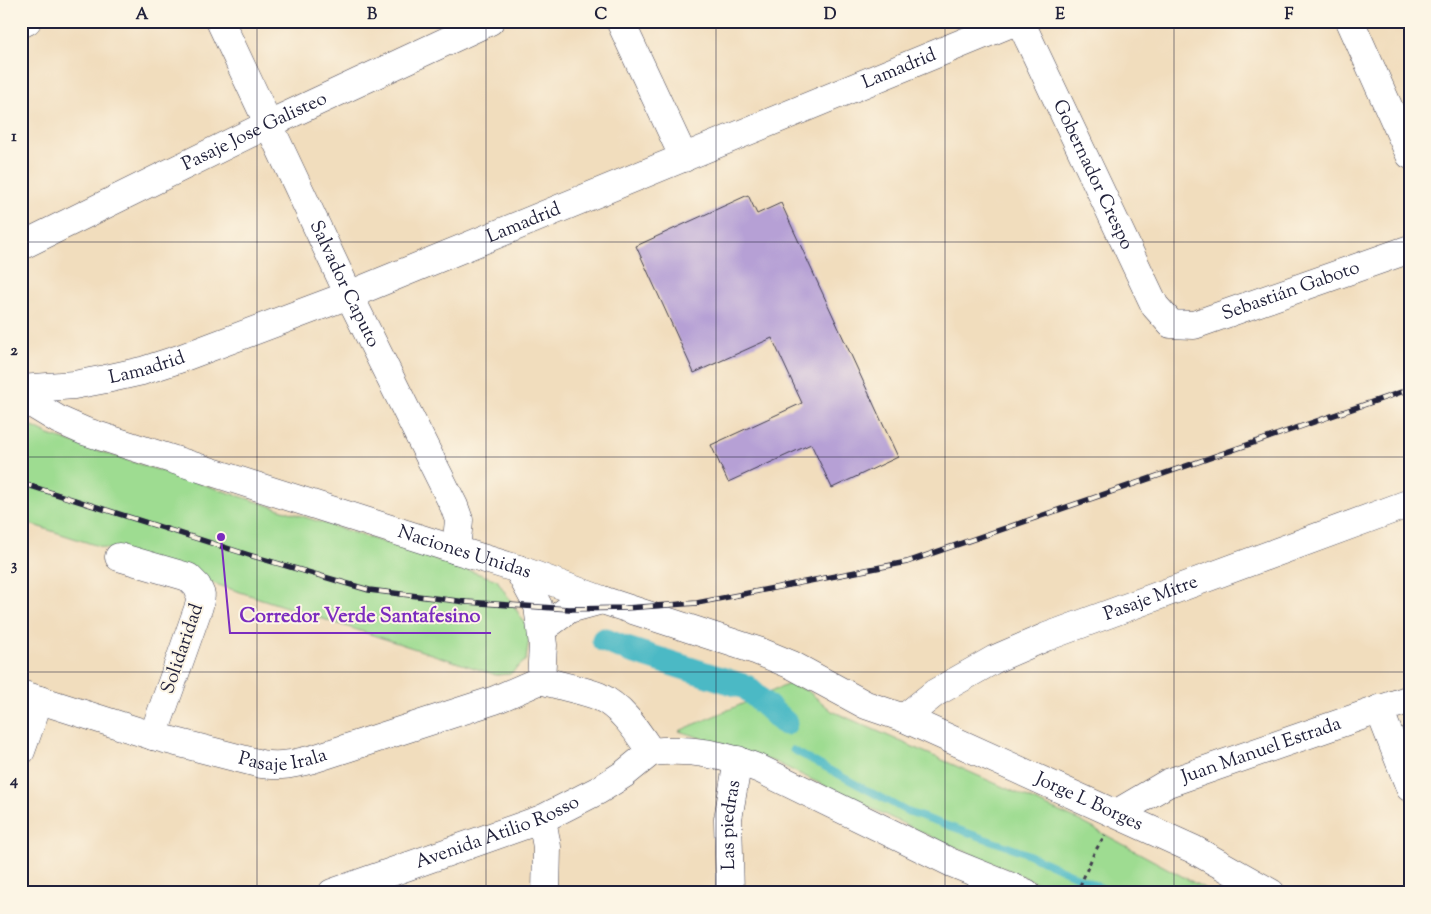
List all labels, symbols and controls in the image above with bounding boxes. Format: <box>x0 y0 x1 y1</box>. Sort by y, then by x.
text: A <box>136 4 149 27</box>
text: B <box>367 4 377 27</box>
text: C <box>595 4 608 27</box>
text: D <box>824 4 837 27</box>
text: E <box>1055 4 1065 27</box>
text: F <box>1285 4 1294 27</box>
street label: Lamadrid <box>858 42 941 96</box>
street label: Pasaje Jose Galisteo <box>177 85 331 178</box>
street label: Gobernador Crespo <box>1046 95 1140 254</box>
text: 1 <box>11 126 17 149</box>
street label: Lamadrid <box>482 196 565 251</box>
street label: Salvador Caputo <box>302 216 387 352</box>
street label: Sebastián Gaboto <box>1218 254 1363 328</box>
text: 2 <box>10 340 18 363</box>
street label: Lamadrid <box>106 344 189 391</box>
street label: Naciones Unidas <box>394 519 535 586</box>
text: 3 <box>11 555 18 578</box>
street label: Pasaje Mitre <box>1100 569 1202 628</box>
callout: Corredor Verde Santafesino <box>230 598 491 633</box>
street label: Solidaridad <box>155 600 211 698</box>
text: Corredor Verde Santafesino <box>239 603 481 632</box>
street label: Juan Manuel Estrada <box>1177 710 1345 791</box>
street label: Pasaje Irala <box>235 742 331 779</box>
street label: Jorge L Borges <box>1030 765 1147 838</box>
text: 4 <box>9 770 18 793</box>
street label: Las piedras <box>714 778 748 871</box>
street label: Avenida Atilio Rosso <box>412 789 584 876</box>

